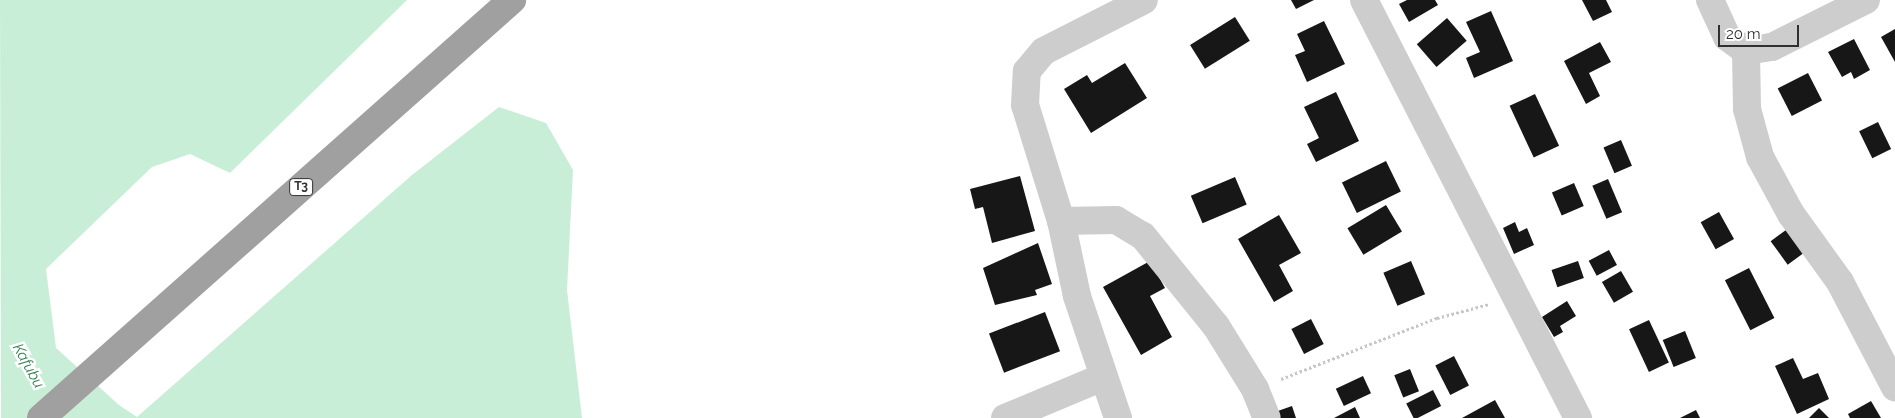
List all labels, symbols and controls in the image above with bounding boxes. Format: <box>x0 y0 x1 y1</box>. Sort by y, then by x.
scale bar <box>1720 15 1801 47</box>
text: 20 m <box>1726 25 1761 43</box>
road number: T3 <box>288 178 314 196</box>
water label: Kafubu <box>8 340 48 392</box>

